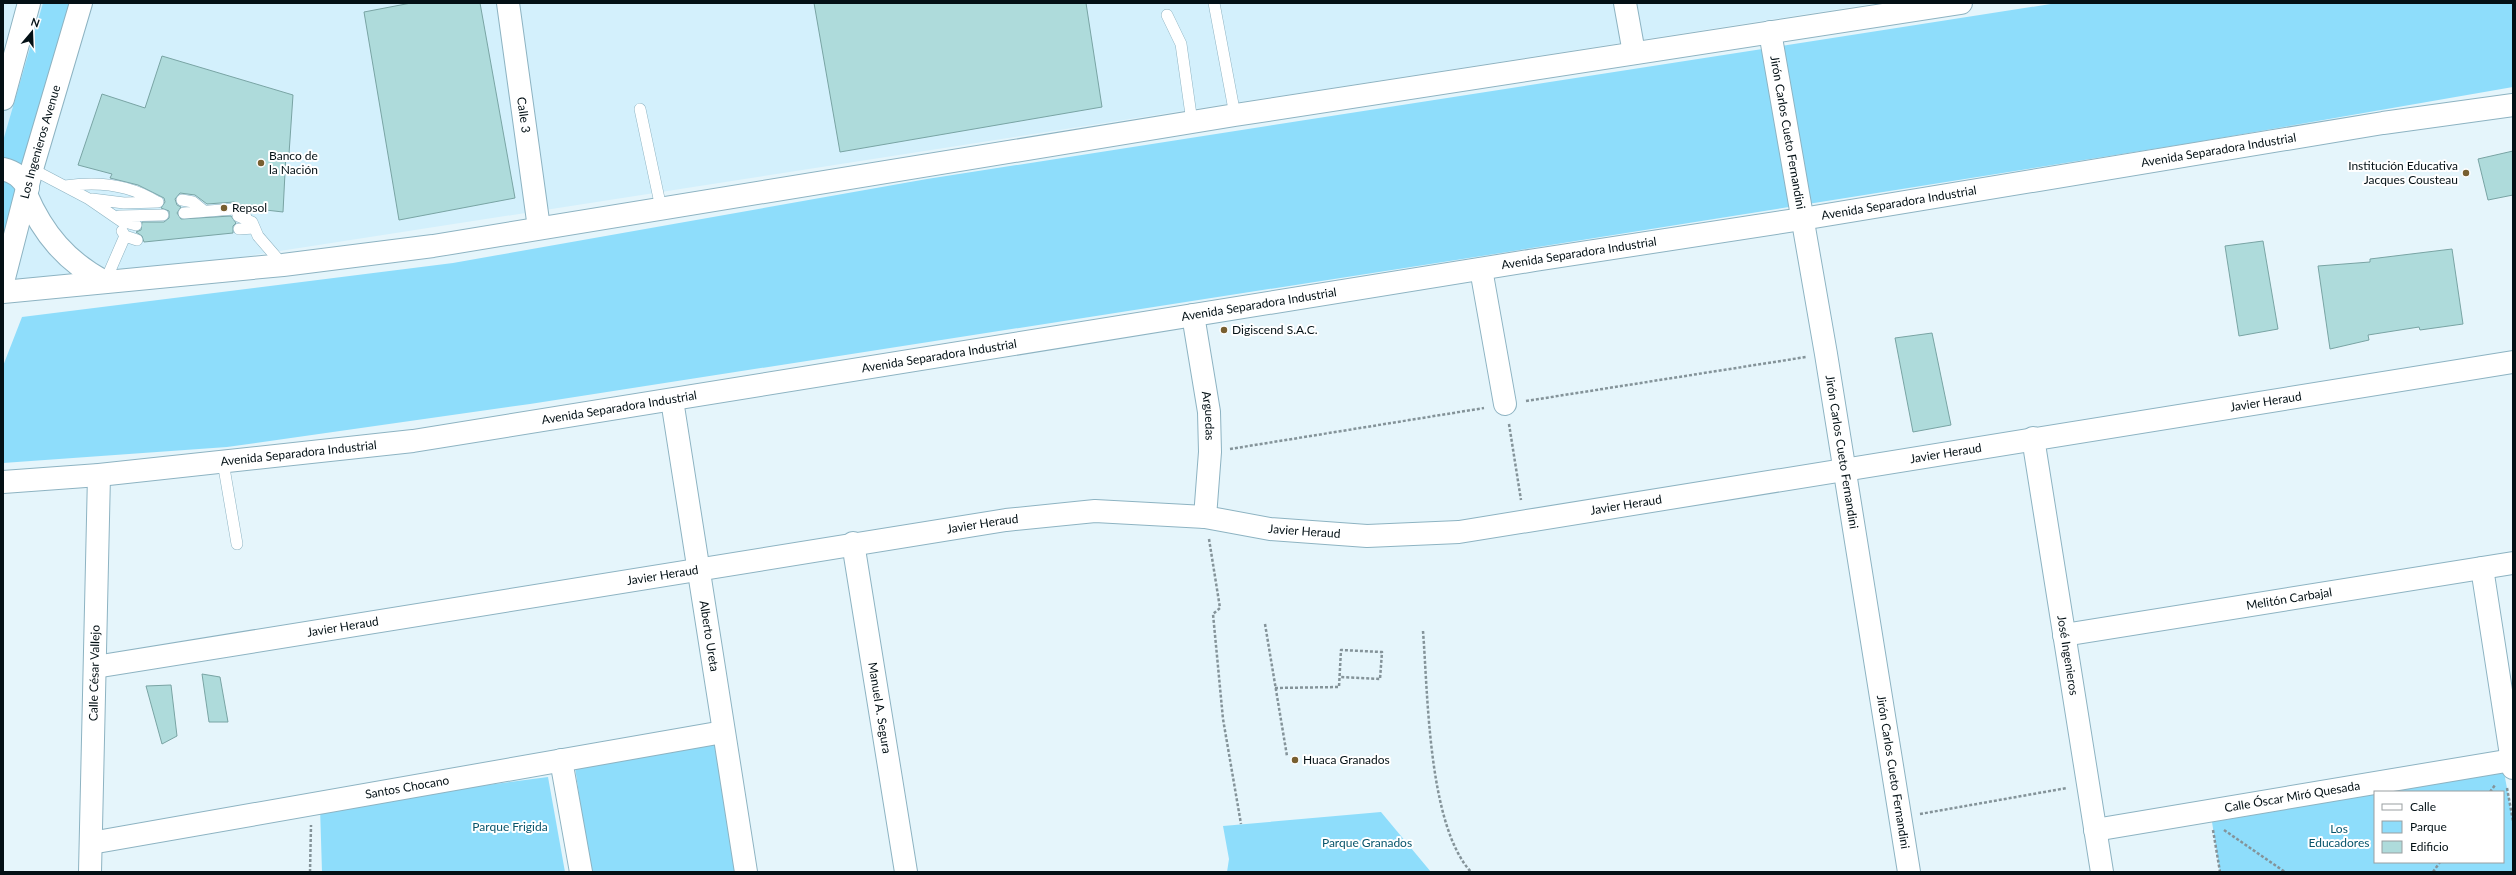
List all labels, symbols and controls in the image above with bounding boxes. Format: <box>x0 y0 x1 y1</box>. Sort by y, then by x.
north arrow <box>12 12 52 52</box>
text: N <box>29 15 42 30</box>
street label: Jirón Carlos Cueto Fernandini <box>1767 54 1809 210</box>
street label: Los Ingenieros Avenue <box>17 83 63 200</box>
street label: Calle 3 <box>514 96 534 134</box>
street label: Avenida Separadora Industrial <box>2140 129 2297 170</box>
place label: Banco de la Nación <box>269 148 318 177</box>
marker: Banco de la Nación <box>256 158 266 168</box>
place label: Institución Educativa Jacques Cousteau <box>2348 158 2458 187</box>
marker: Institución Educativa Jacques Cousteau <box>2461 168 2471 178</box>
street label: Avenida Separadora Industrial <box>1820 182 1978 223</box>
place label: Repsol <box>232 200 267 215</box>
marker: Repsol <box>219 203 229 213</box>
street label: Avenida Separadora Industrial <box>1500 233 1658 272</box>
street label: Avenida Separadora Industrial <box>1180 284 1338 324</box>
place label: Digiscend S.A.C. <box>1232 322 1318 337</box>
marker: Digiscend S.A.C. <box>1219 325 1229 335</box>
street label: Avenida Separadora Industrial <box>860 336 1018 376</box>
street label: Jirón Carlos Cueto Fernandini <box>1822 374 1862 530</box>
street label: Avenida Separadora Industrial <box>540 387 698 427</box>
street label: Javier Heraud <box>2229 388 2303 415</box>
street label: Arguedas <box>1199 390 1218 441</box>
street label: Avenida Separadora Industrial <box>220 437 377 469</box>
street label: Javier Heraud <box>1909 440 1983 466</box>
street label: Javier Heraud <box>1589 491 1663 518</box>
street label: Javier Heraud <box>946 511 1019 536</box>
street label: Javier Heraud <box>1268 521 1341 541</box>
street label: Javier Heraud <box>626 562 699 588</box>
street label: Melitón Carbajal <box>2245 584 2333 613</box>
street label: Alberto Ureta <box>697 599 722 673</box>
street label: Javier Heraud <box>306 613 380 640</box>
street label: José Ingenieros <box>2054 614 2082 696</box>
street label: Calle César Vallejo <box>85 625 103 721</box>
street label: Manuel A. Segura <box>865 661 895 755</box>
street label: Jirón Carlos Cueto Fernandini <box>1874 694 1913 850</box>
place label: Huaca Granados <box>1303 752 1390 767</box>
marker: Huaca Granados <box>1290 755 1300 765</box>
street label: Santos Chocano <box>364 772 451 802</box>
street label: Calle Óscar Miró Quesada <box>2223 778 2361 815</box>
legend <box>2374 791 2504 863</box>
text: Calle <box>2410 799 2436 814</box>
park label: Parque Frigida <box>472 819 548 834</box>
text: Parque <box>2410 819 2447 834</box>
park label: Los Educadores <box>2309 821 2369 850</box>
park label: Parque Granados <box>1322 835 1412 850</box>
text: Edificio <box>2410 839 2449 854</box>

